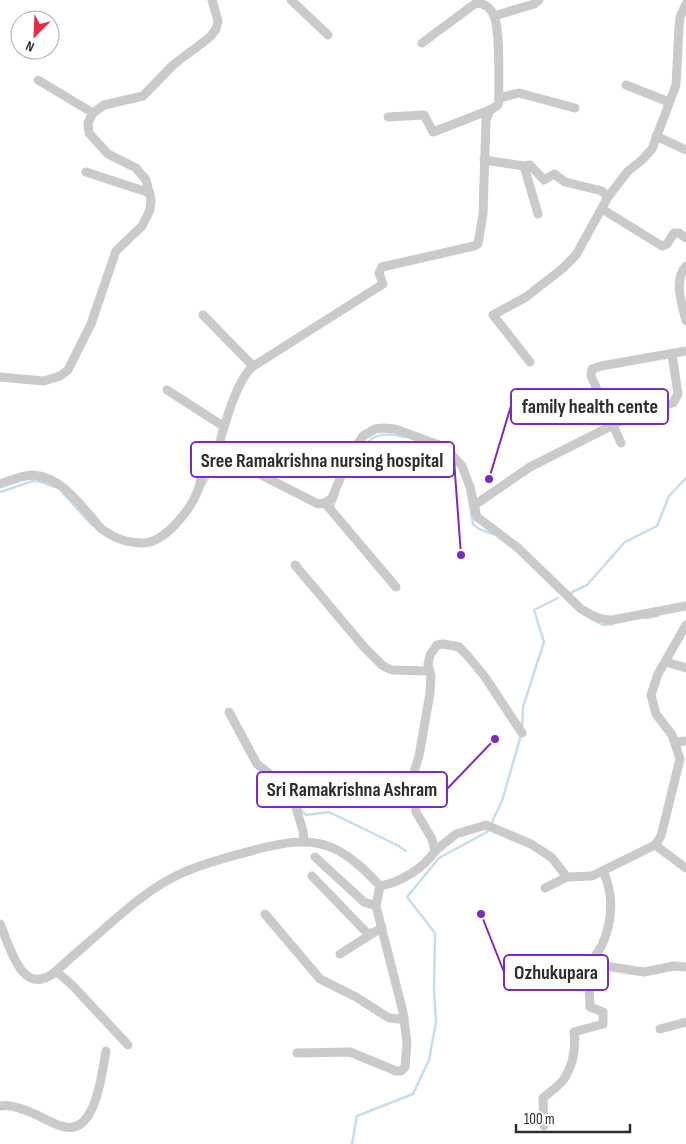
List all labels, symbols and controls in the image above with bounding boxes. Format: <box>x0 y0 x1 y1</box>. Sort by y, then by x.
north arrow <box>10 10 60 60</box>
text: N <box>23 37 37 56</box>
callout: family health cente <box>511 389 668 424</box>
text: family health cente <box>522 395 658 419</box>
callout: Sree Ramakrishna nursing hospital <box>191 442 454 477</box>
text: Sree Ramakrishna nursing hospital <box>201 449 443 473</box>
callout: Sri Ramakrishna Ashram <box>257 772 447 807</box>
text: Sri Ramakrishna Ashram <box>267 778 437 802</box>
callout: Ozhukupara <box>504 955 608 990</box>
text: Ozhukupara <box>514 961 598 985</box>
scale bar <box>516 1102 630 1134</box>
text: 100 m <box>524 1110 555 1129</box>

